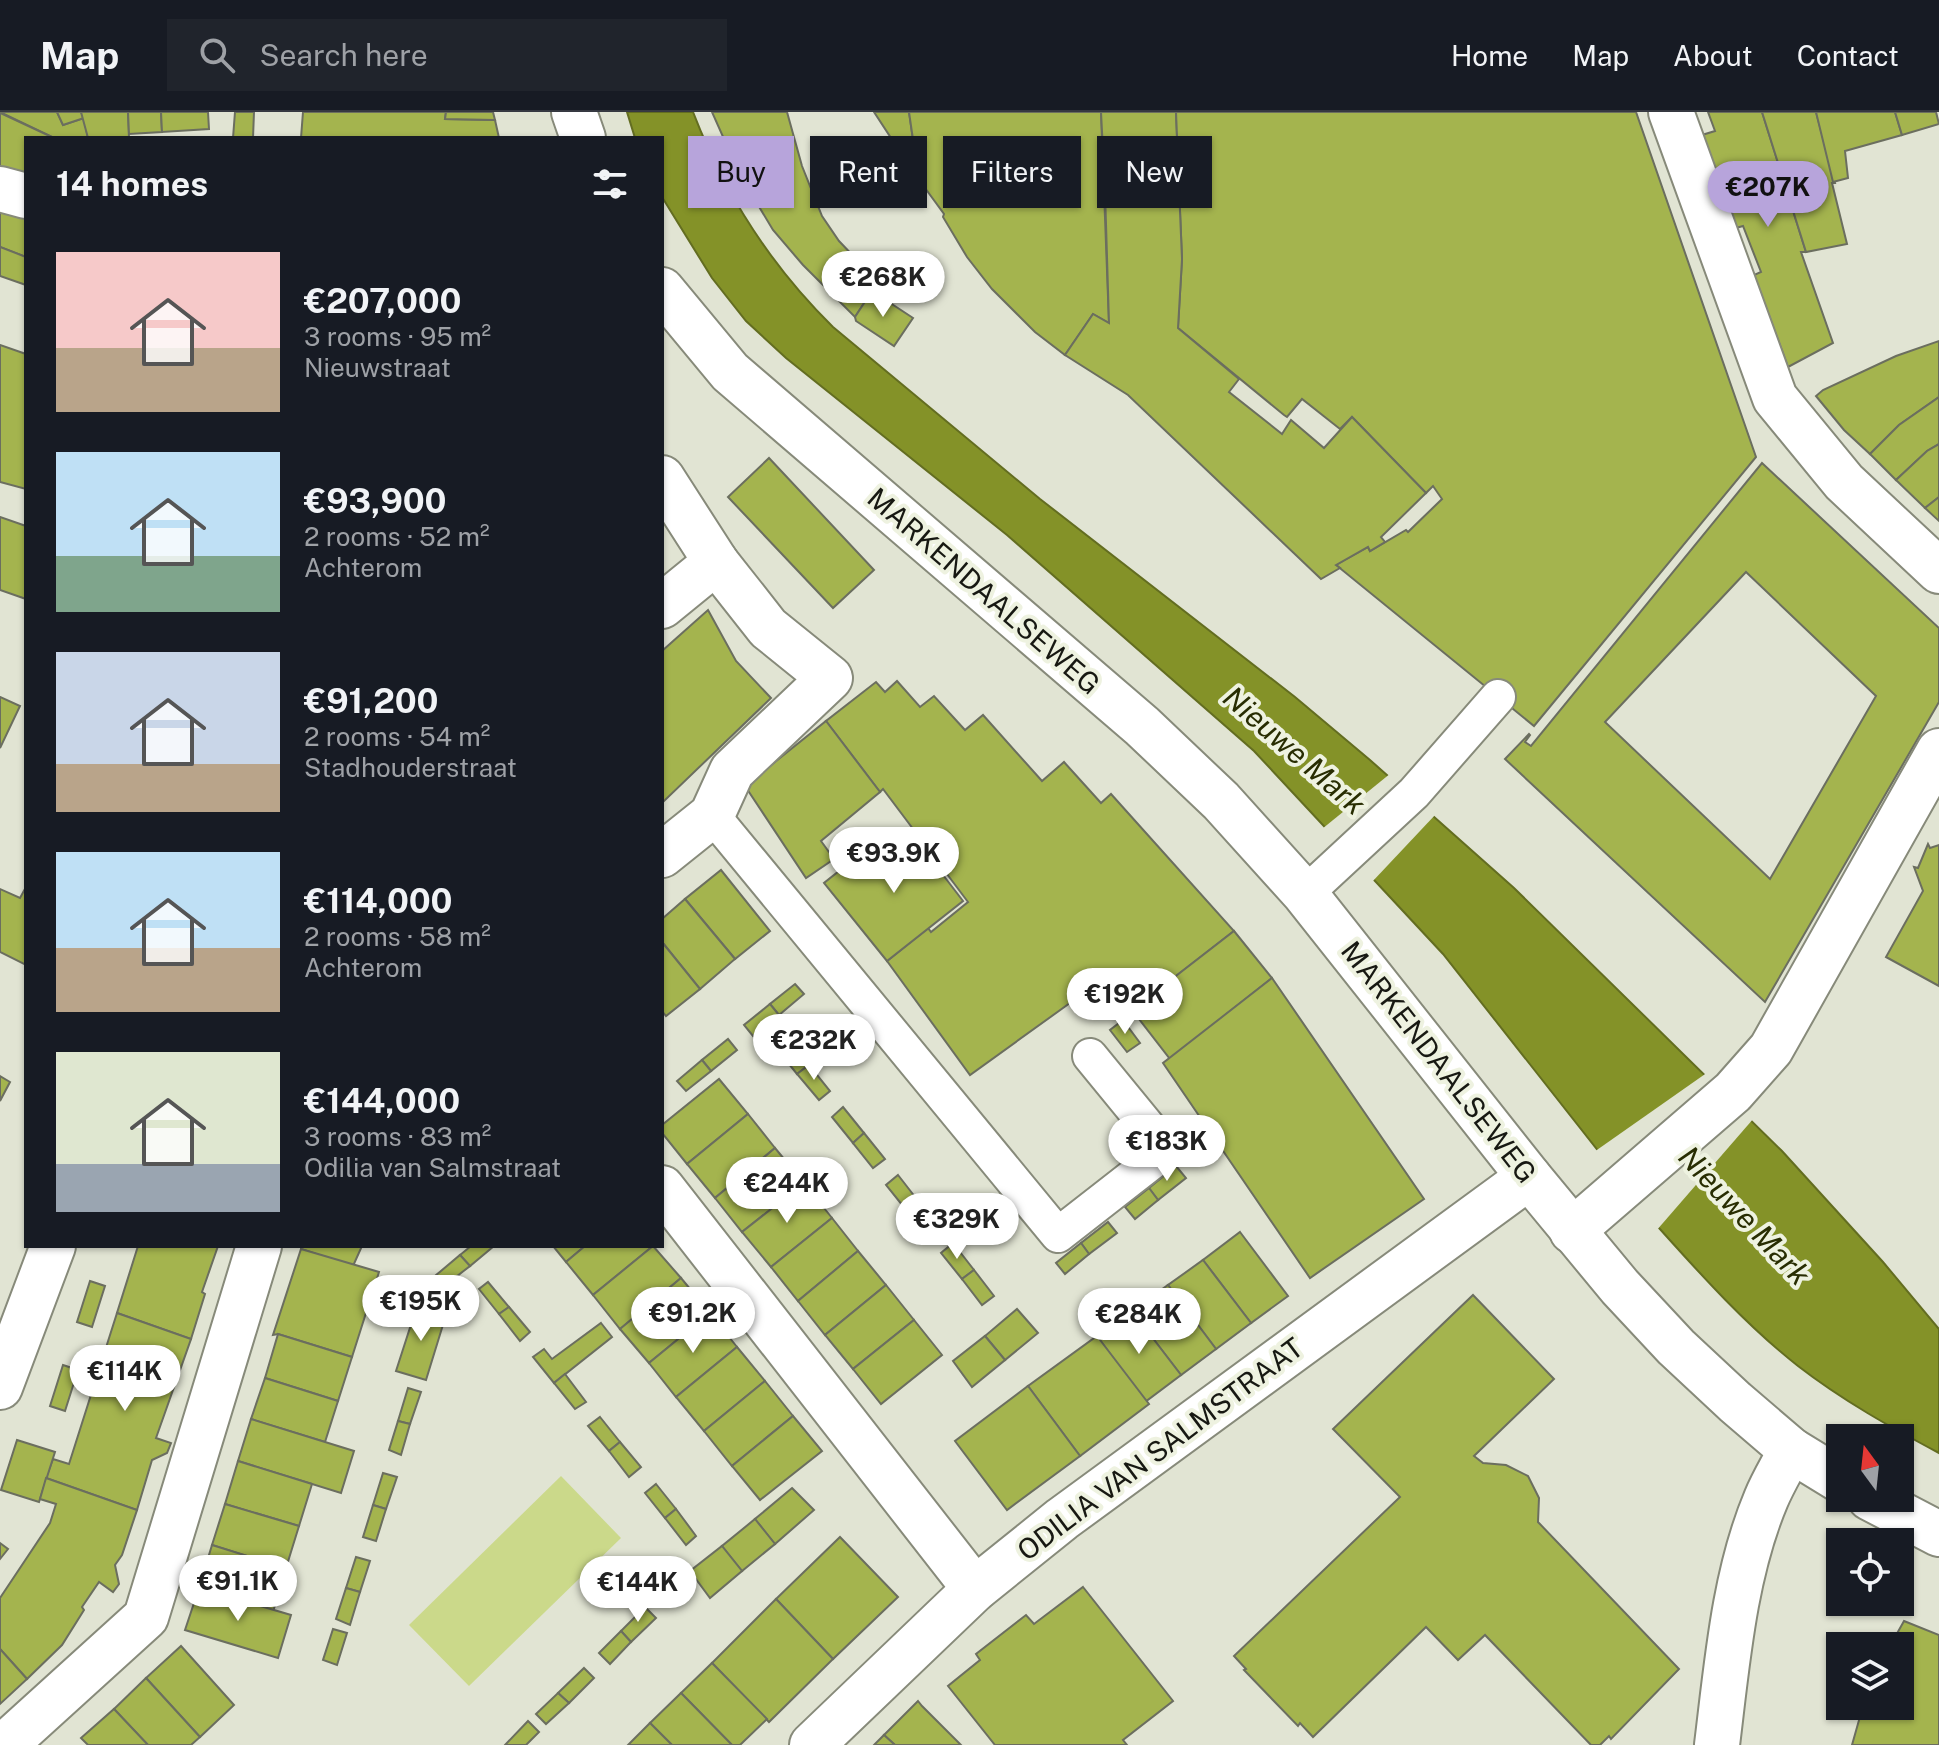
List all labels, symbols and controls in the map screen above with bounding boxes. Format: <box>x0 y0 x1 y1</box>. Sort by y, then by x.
search box <box>167 19 727 91</box>
text: Map <box>40 33 119 78</box>
icon: search <box>195 33 239 77</box>
text: Search here <box>259 37 428 73</box>
text: Home <box>1451 39 1528 72</box>
text: Map <box>1572 39 1629 72</box>
text: About <box>1673 39 1753 72</box>
text: Contact <box>1797 39 1899 72</box>
chip: Buy <box>688 136 794 208</box>
chip: Rent <box>810 136 927 208</box>
chip: Filters <box>943 136 1081 208</box>
chip: New <box>1097 136 1212 208</box>
pin: €207K <box>1712 161 1824 229</box>
icon: filters <box>588 162 632 206</box>
text: 14 homes <box>56 164 208 204</box>
text: €207K <box>1726 171 1810 202</box>
pin: €268K <box>827 251 939 319</box>
text: €268K <box>840 261 926 292</box>
text: €207,000 <box>304 281 461 321</box>
icon: home <box>120 284 216 380</box>
text: 3 rooms · 95 m² <box>304 321 491 352</box>
text: Nieuwstraat <box>304 352 451 383</box>
text: €93,900 <box>304 481 447 521</box>
street label: MARKENDAALSEWEG <box>861 481 1107 701</box>
icon: home <box>120 484 216 580</box>
text: 2 rooms · 52 m² <box>304 521 490 552</box>
text: Achterom <box>304 552 422 583</box>
water label: Nieuwe Mark <box>1216 679 1374 822</box>
text: €91,200 <box>304 681 439 721</box>
icon: home <box>120 684 216 780</box>
text: 2 rooms · 54 m² <box>304 721 490 752</box>
text: Stadhouderstraat <box>304 752 517 783</box>
pin: €93.9K <box>829 827 959 895</box>
text: €93.9K <box>847 837 941 868</box>
text: €114,000 <box>304 881 453 921</box>
icon: home <box>120 884 216 980</box>
text: 2 rooms · 58 m² <box>304 921 491 952</box>
street label: MARKENDAALSEWEG <box>1335 934 1544 1189</box>
text: Achterom <box>304 952 422 983</box>
pin: €192K <box>1069 968 1181 1036</box>
text: €192K <box>1085 978 1165 1009</box>
pin: €232K <box>758 1014 870 1082</box>
text: €232K <box>771 1024 857 1055</box>
text: €144,000 <box>304 1081 460 1121</box>
icon: home <box>120 1084 216 1180</box>
pin: €183K <box>1111 1115 1223 1183</box>
text: 3 rooms · 83 m² <box>304 1121 491 1152</box>
text: €183K <box>1126 1125 1208 1156</box>
water label: Nieuwe Mark <box>1671 1138 1819 1293</box>
text: Odilia van Salmstraat <box>304 1152 561 1183</box>
pin: €244K <box>731 1157 843 1225</box>
text: €244K <box>744 1167 830 1198</box>
pin: €329K <box>901 1193 1013 1261</box>
text: €329K <box>914 1203 1000 1234</box>
pin: €195K <box>365 1275 477 1343</box>
text: €195K <box>380 1285 462 1316</box>
pin: €91.2K <box>628 1287 758 1355</box>
pin: €284K <box>1083 1288 1195 1356</box>
text: €91.2K <box>649 1297 737 1328</box>
text: €284K <box>1096 1298 1182 1329</box>
street label: ODILIA VAN SALMSTRAAT <box>1011 1330 1309 1567</box>
pin: €114K <box>69 1345 181 1413</box>
text: €114K <box>88 1355 162 1386</box>
north arrow <box>1826 1424 1914 1512</box>
map controls <box>1826 1424 1914 1720</box>
button: locate <box>1826 1528 1914 1616</box>
pin: €91.1K <box>173 1555 303 1623</box>
pin: €144K <box>582 1556 694 1624</box>
text: €91.1K <box>197 1565 279 1596</box>
text: €144K <box>598 1566 678 1597</box>
button: layers <box>1826 1632 1914 1720</box>

